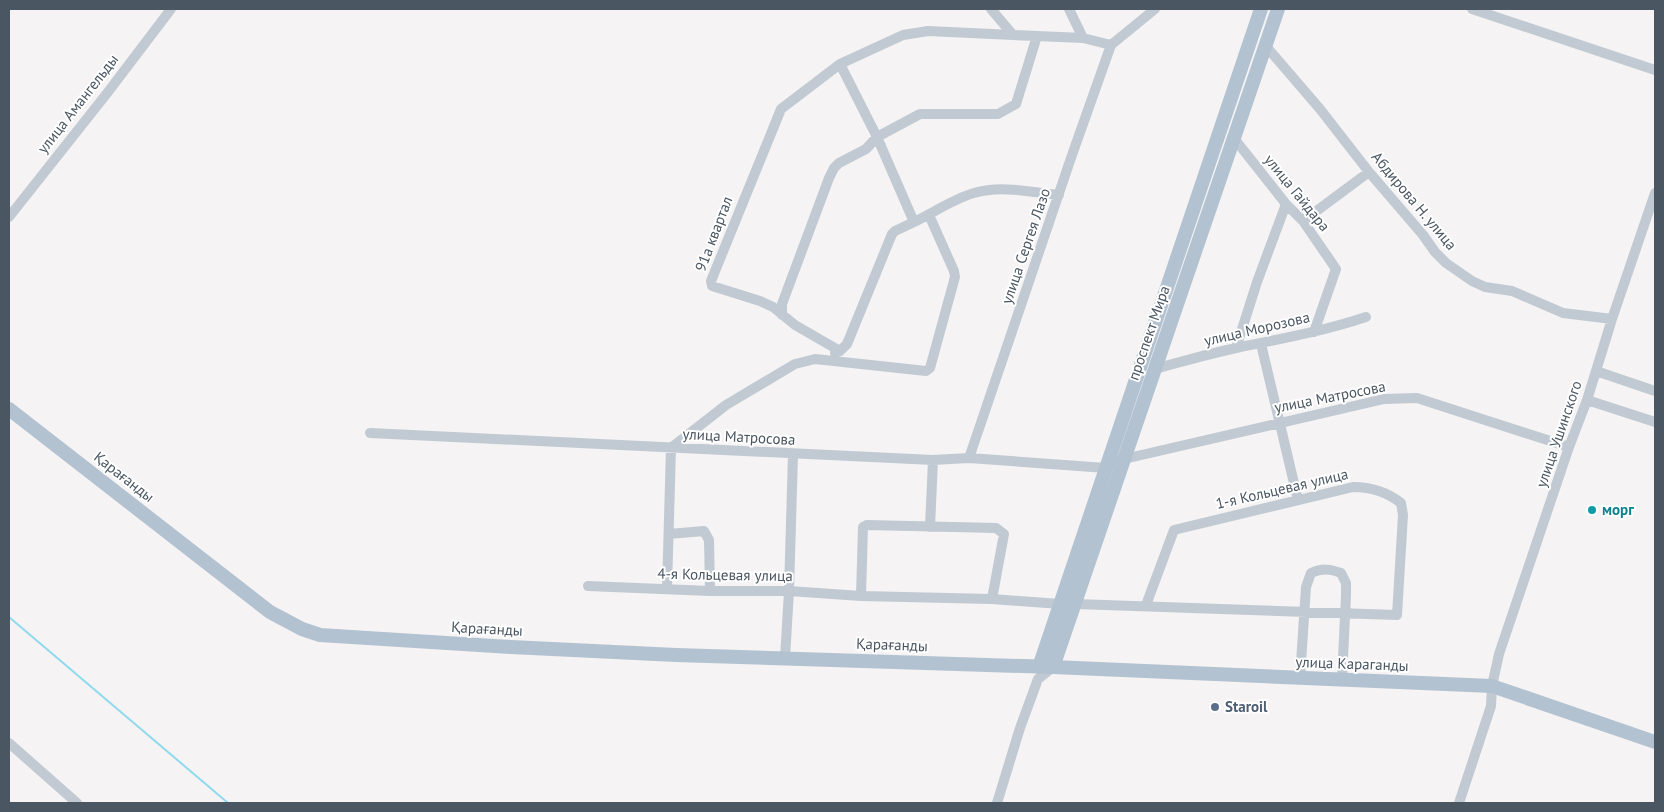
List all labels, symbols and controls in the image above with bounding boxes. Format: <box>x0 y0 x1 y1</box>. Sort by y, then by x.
street label: улица Амангельды <box>33 50 122 157</box>
street label: Абдирова Н. улица <box>1368 148 1461 254</box>
street label: улица Гайдара <box>1260 150 1334 235</box>
street label: улица Сергея Лазо <box>997 185 1054 306</box>
street label: 91а квартал <box>691 194 737 274</box>
street label: проспект Мира <box>1123 283 1174 383</box>
street label: улица Морозова <box>1202 307 1312 350</box>
street label: улица Матросова <box>1273 376 1387 417</box>
street label: улица Ушинского <box>1531 378 1586 490</box>
street label: улица Матросова <box>682 424 796 449</box>
street label: Қарағанды <box>90 447 158 506</box>
street label: 1-я Кольцевая улица <box>1214 464 1350 513</box>
place label: морг <box>1602 500 1634 519</box>
marker: морг <box>1586 504 1598 516</box>
street label: 4-я Кольцевая улица <box>657 564 793 585</box>
street label: Қарағанды <box>451 617 523 640</box>
street label: Қарағанды <box>856 634 928 655</box>
street label: улица Караганды <box>1295 652 1409 675</box>
place label: Staroil <box>1225 697 1268 716</box>
marker: Staroil <box>1209 701 1221 713</box>

